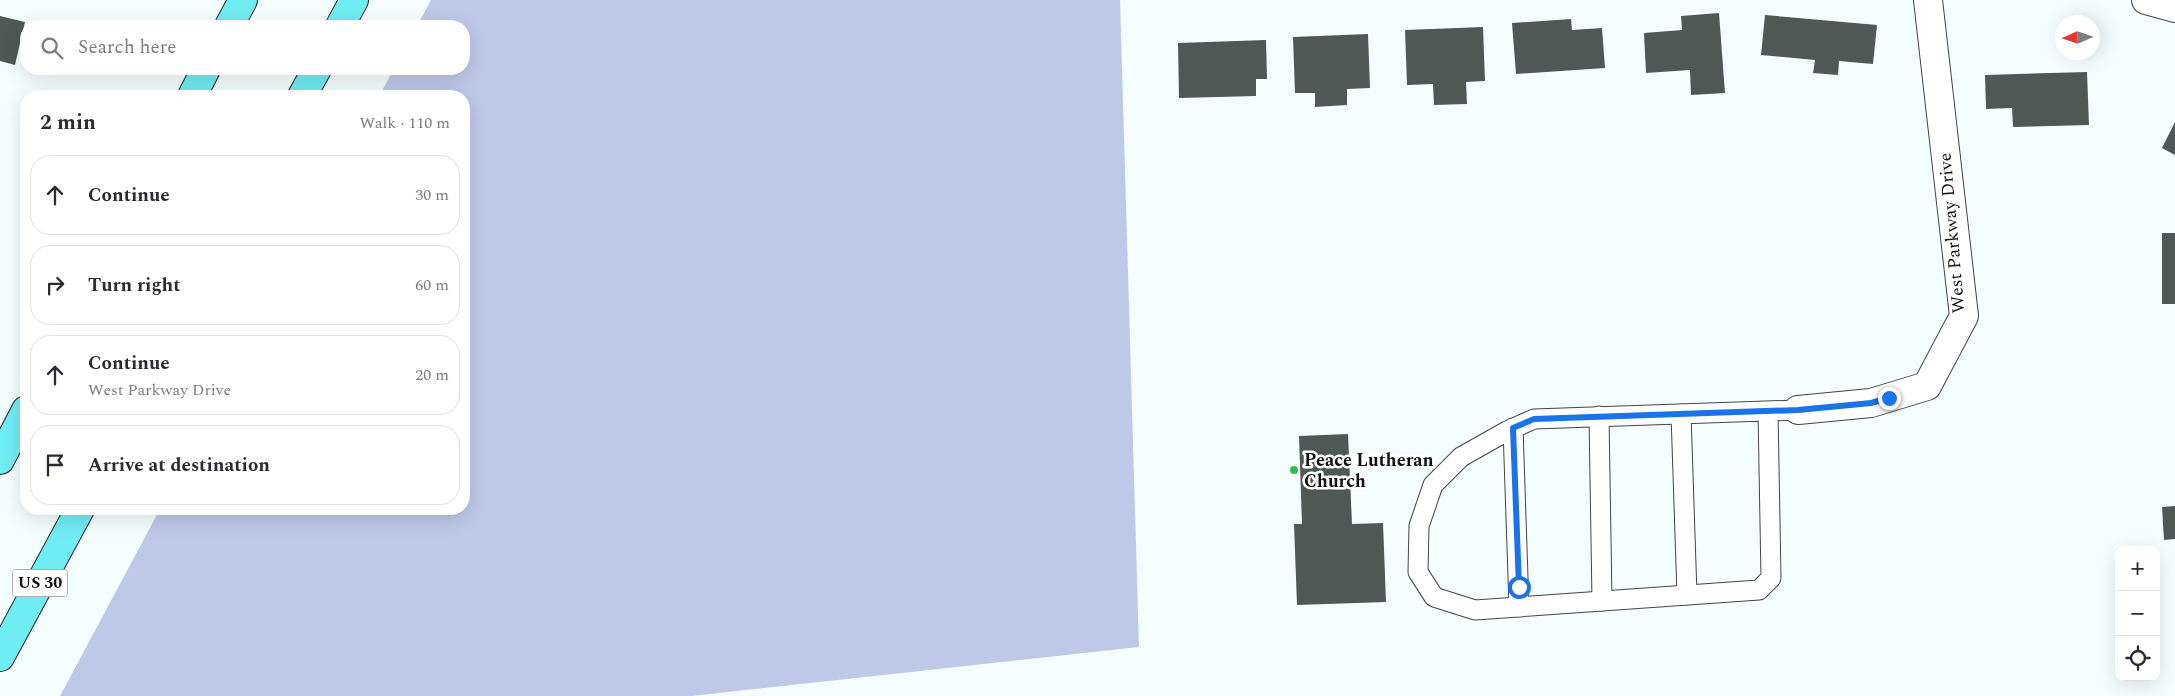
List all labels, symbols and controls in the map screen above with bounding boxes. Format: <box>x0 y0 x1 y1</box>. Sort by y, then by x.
north arrow <box>2055 15 2100 60</box>
search box <box>20 20 470 75</box>
text: Search here <box>78 33 177 62</box>
icon: search <box>38 34 66 62</box>
text: 2 min <box>40 107 96 139</box>
text: Walk · 110 m <box>359 111 450 135</box>
street label: West Parkway Drive <box>1932 152 1972 314</box>
icon: ahead <box>41 181 69 209</box>
text: Continue <box>88 181 170 210</box>
text: 30 m <box>415 183 449 207</box>
icon: right <box>41 271 69 299</box>
text: Turn right <box>88 271 181 300</box>
text: 60 m <box>415 273 449 297</box>
text: Continue <box>88 349 170 378</box>
icon: ahead <box>41 361 69 389</box>
text: 20 m <box>415 363 449 387</box>
text: West Parkway Drive <box>88 378 231 402</box>
route end <box>1878 387 1901 410</box>
place label: Peace Lutheran Church <box>1304 447 1434 495</box>
icon: arrive <box>41 451 69 479</box>
text: Arrive at destination <box>88 451 270 480</box>
marker: Peace Lutheran Church <box>1288 464 1300 476</box>
map controls <box>2115 546 2160 681</box>
button: + <box>2115 546 2160 591</box>
road number: US 30 <box>12 570 68 596</box>
route start <box>1508 576 1531 599</box>
button: − <box>2115 591 2160 636</box>
button: locate <box>2115 636 2160 681</box>

